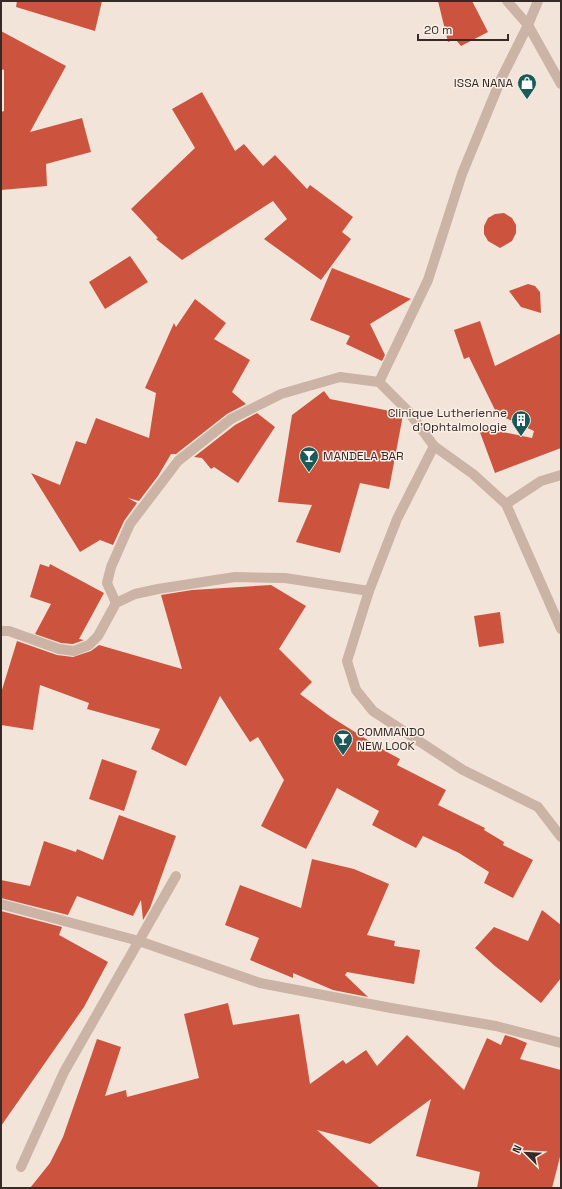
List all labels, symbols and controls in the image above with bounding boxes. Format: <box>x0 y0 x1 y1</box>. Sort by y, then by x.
scale bar <box>418 16 508 42</box>
text: 20 m <box>424 22 452 38</box>
shop icon: ISSA NANA <box>516 72 538 100</box>
place label: ISSA NANA <box>454 75 513 91</box>
place label: Clinique Lutherienne d'Ophtalmologie <box>388 405 507 435</box>
building icon: Clinique Lutherienne d'Ophtalmologie <box>510 409 532 437</box>
bar icon: MANDELA BAR <box>298 445 320 473</box>
place label: MANDELA BAR <box>323 448 404 464</box>
place label: COMMANDO NEW LOOK <box>357 724 425 754</box>
bar icon: COMMANDO NEW LOOK <box>332 728 354 756</box>
north arrow <box>506 1133 546 1173</box>
text: N <box>509 1143 525 1155</box>

